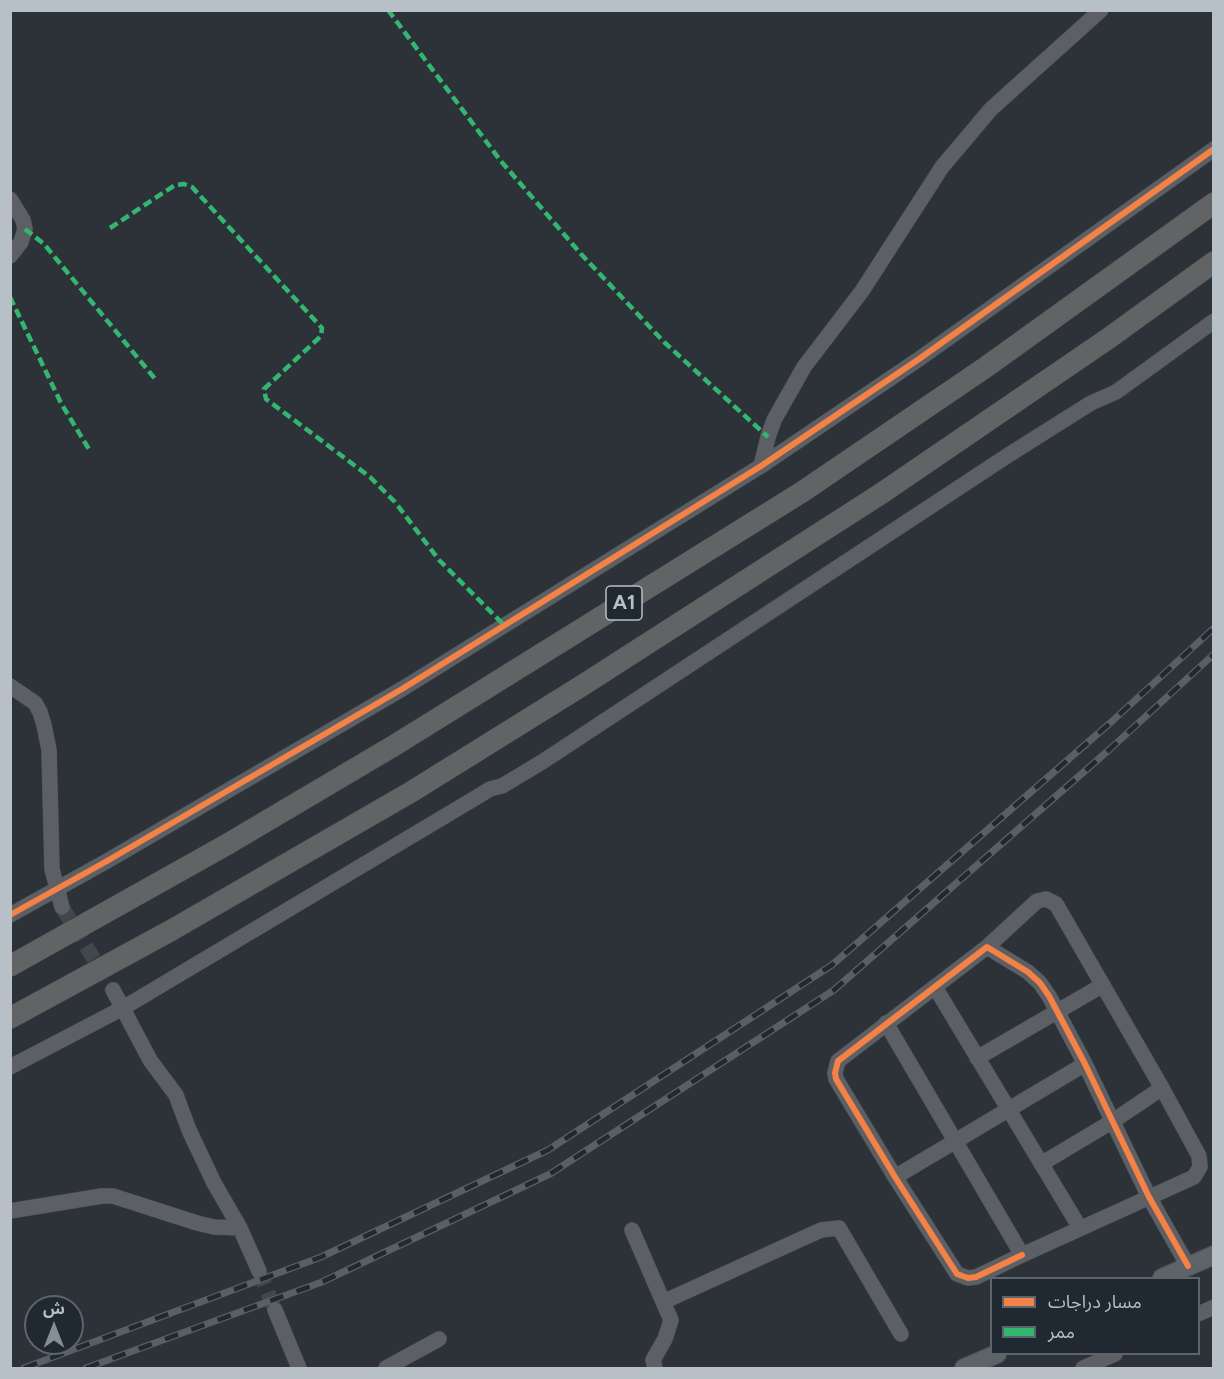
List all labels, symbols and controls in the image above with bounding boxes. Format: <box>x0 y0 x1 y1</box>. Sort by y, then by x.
road number: A1 <box>606 586 642 620</box>
legend <box>990 1277 1200 1355</box>
text: مسار دراجات <box>1048 1291 1142 1313</box>
north arrow <box>24 1295 84 1355</box>
text: ش <box>43 1299 65 1318</box>
text: ممر <box>1048 1321 1075 1343</box>

